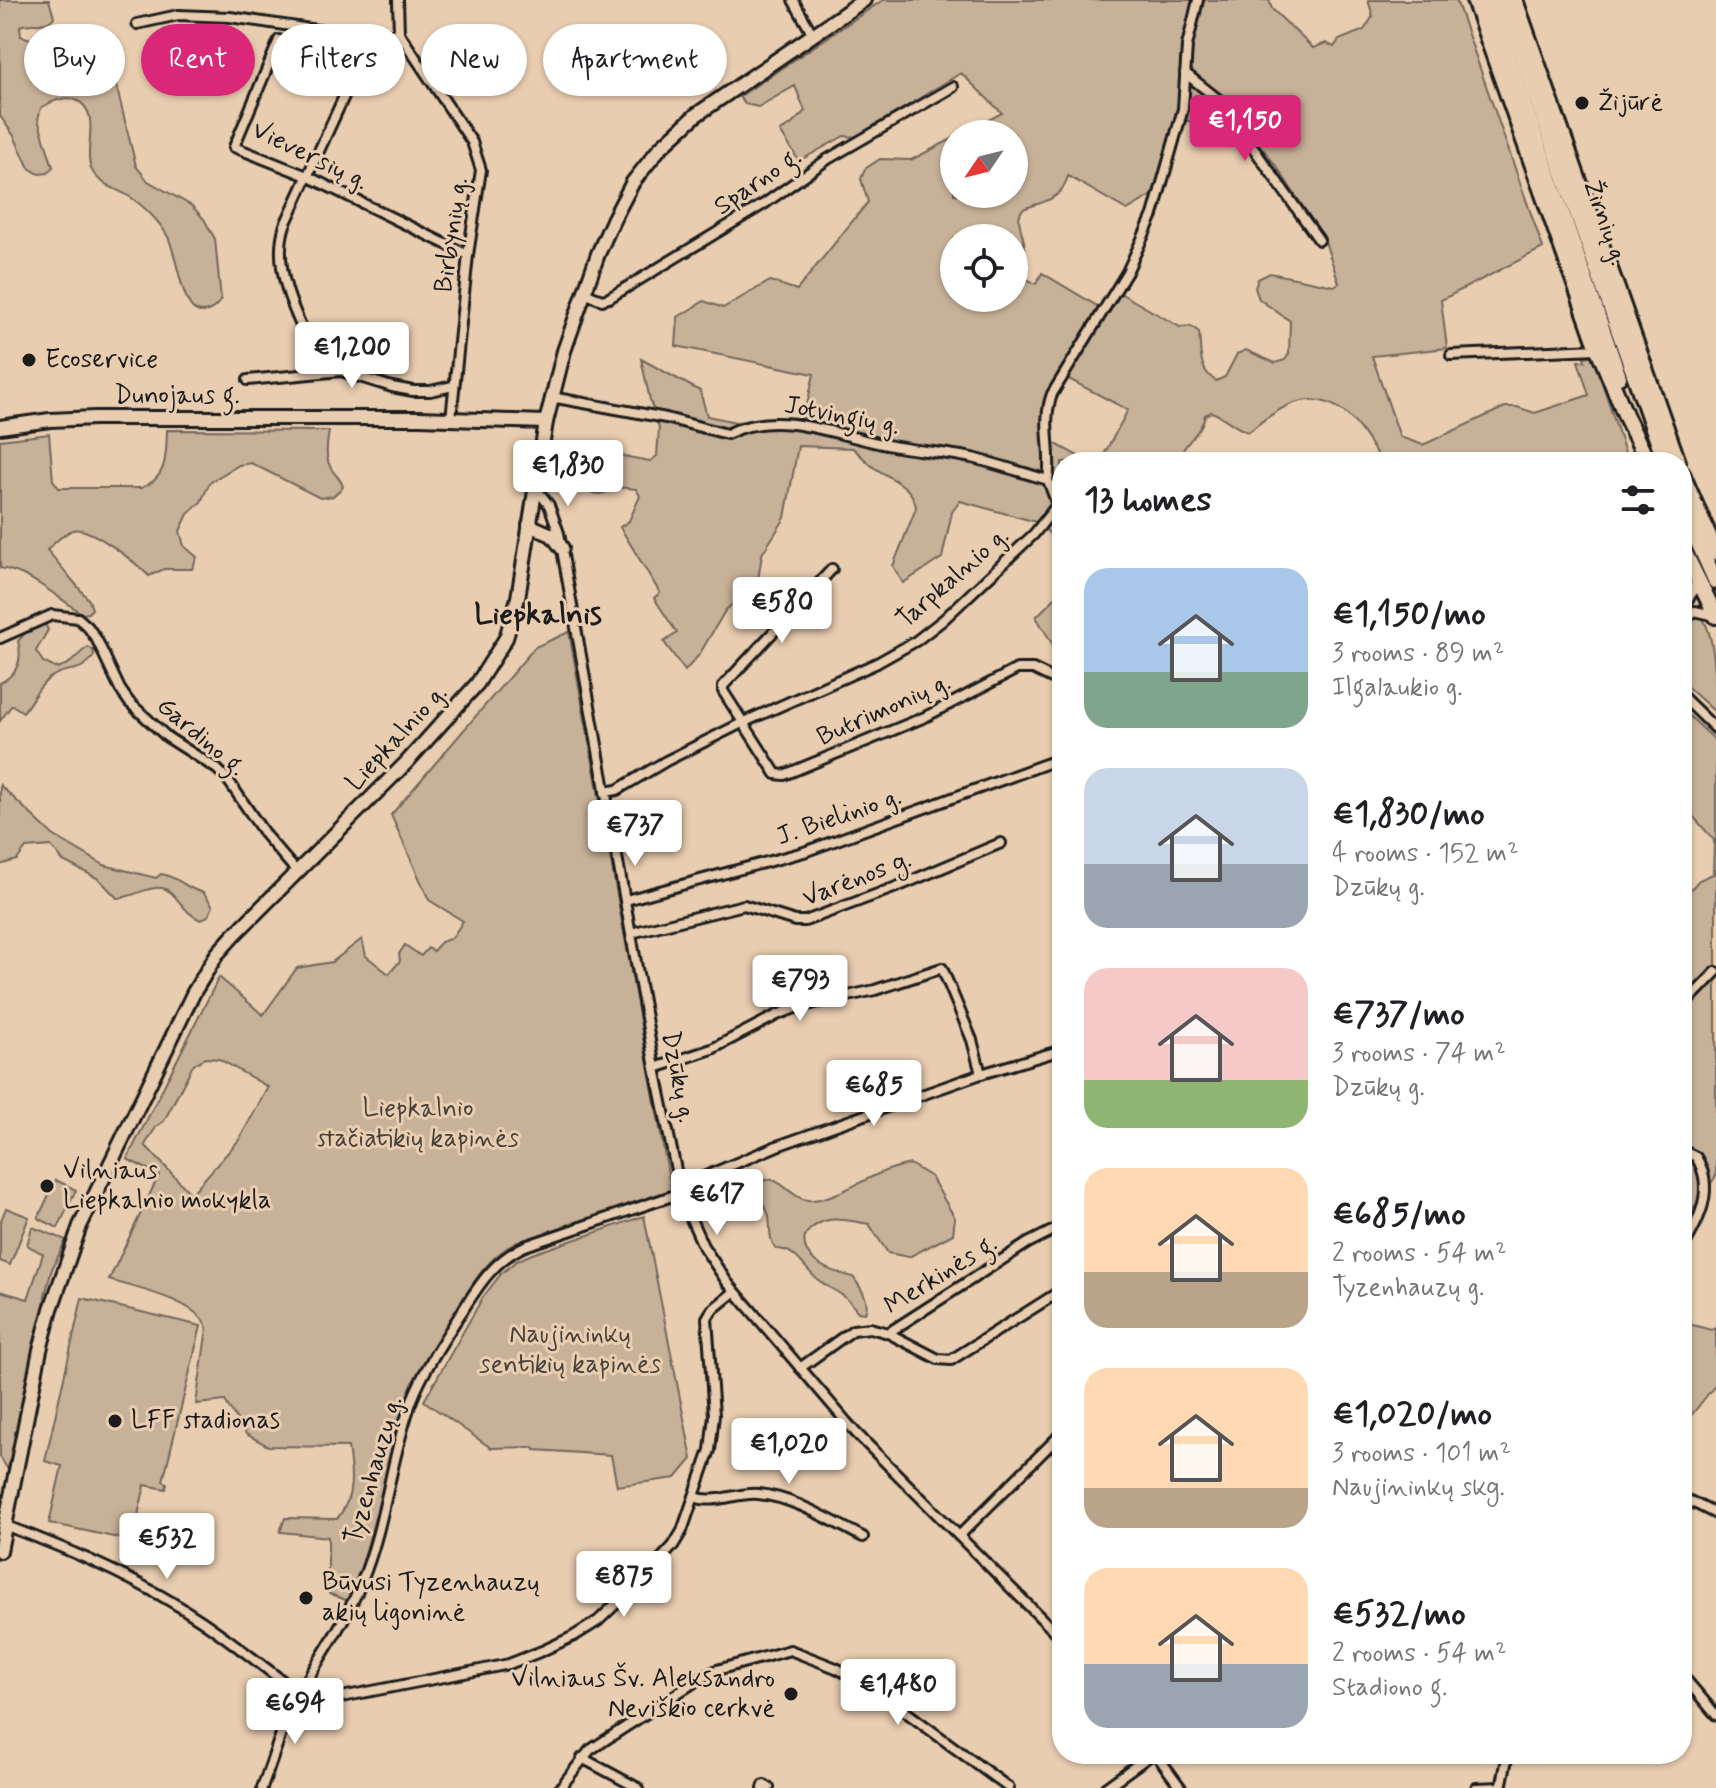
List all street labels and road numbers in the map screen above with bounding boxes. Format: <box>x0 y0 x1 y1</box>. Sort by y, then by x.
street label: Vieversių g. <box>246 113 374 199</box>
street label: Sparno g. <box>708 140 810 226</box>
street label: Birbynių g. <box>427 175 477 295</box>
street label: Žirnių g. <box>1575 176 1635 270</box>
street label: Dunojaus g. <box>114 379 240 416</box>
street label: Jotvingių g. <box>781 388 903 447</box>
street label: Tarpkalnio g. <box>889 520 1017 636</box>
street label: Butrimonių g. <box>812 665 956 755</box>
street label: Liepkalnio g. <box>339 677 455 799</box>
street label: Gardino g. <box>147 690 253 787</box>
street label: J. Bielinio g. <box>772 780 906 854</box>
street label: Varėnos g. <box>798 843 917 917</box>
street label: Dzūkų g. <box>652 1028 704 1126</box>
street label: Merkinės g. <box>878 1227 1006 1326</box>
street label: Tyzenhauzų g. <box>337 1392 411 1548</box>

